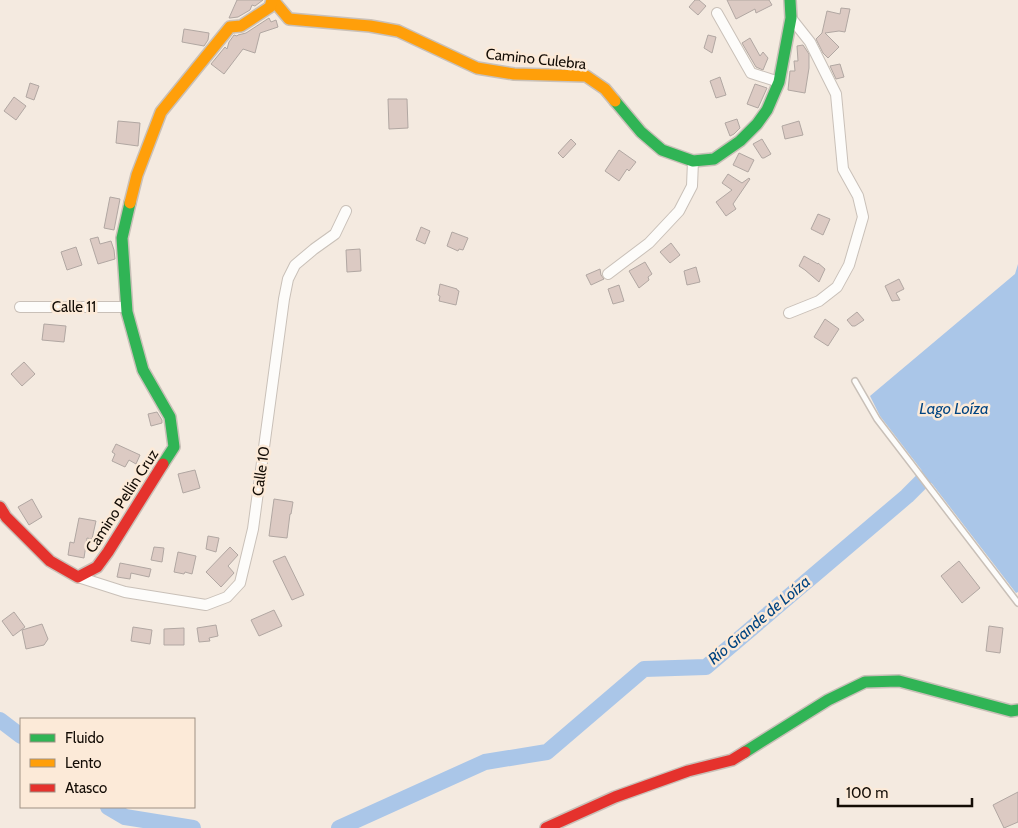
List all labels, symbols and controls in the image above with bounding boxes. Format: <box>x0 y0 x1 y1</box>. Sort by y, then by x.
street label: Camino Culebra <box>485 45 588 73</box>
street label: Calle 11 <box>52 298 96 316</box>
water label: Lago Loíza <box>919 399 989 418</box>
street label: Calle 10 <box>249 445 273 497</box>
street label: Camino Pellín Cruz <box>82 446 162 556</box>
water label: Río Grande de Loíza <box>704 572 814 668</box>
legend <box>20 718 195 808</box>
text: Fluido <box>65 729 104 747</box>
text: Lento <box>65 754 102 772</box>
scale bar <box>838 776 972 808</box>
text: Atasco <box>65 779 107 797</box>
text: 100 m <box>846 784 888 802</box>

